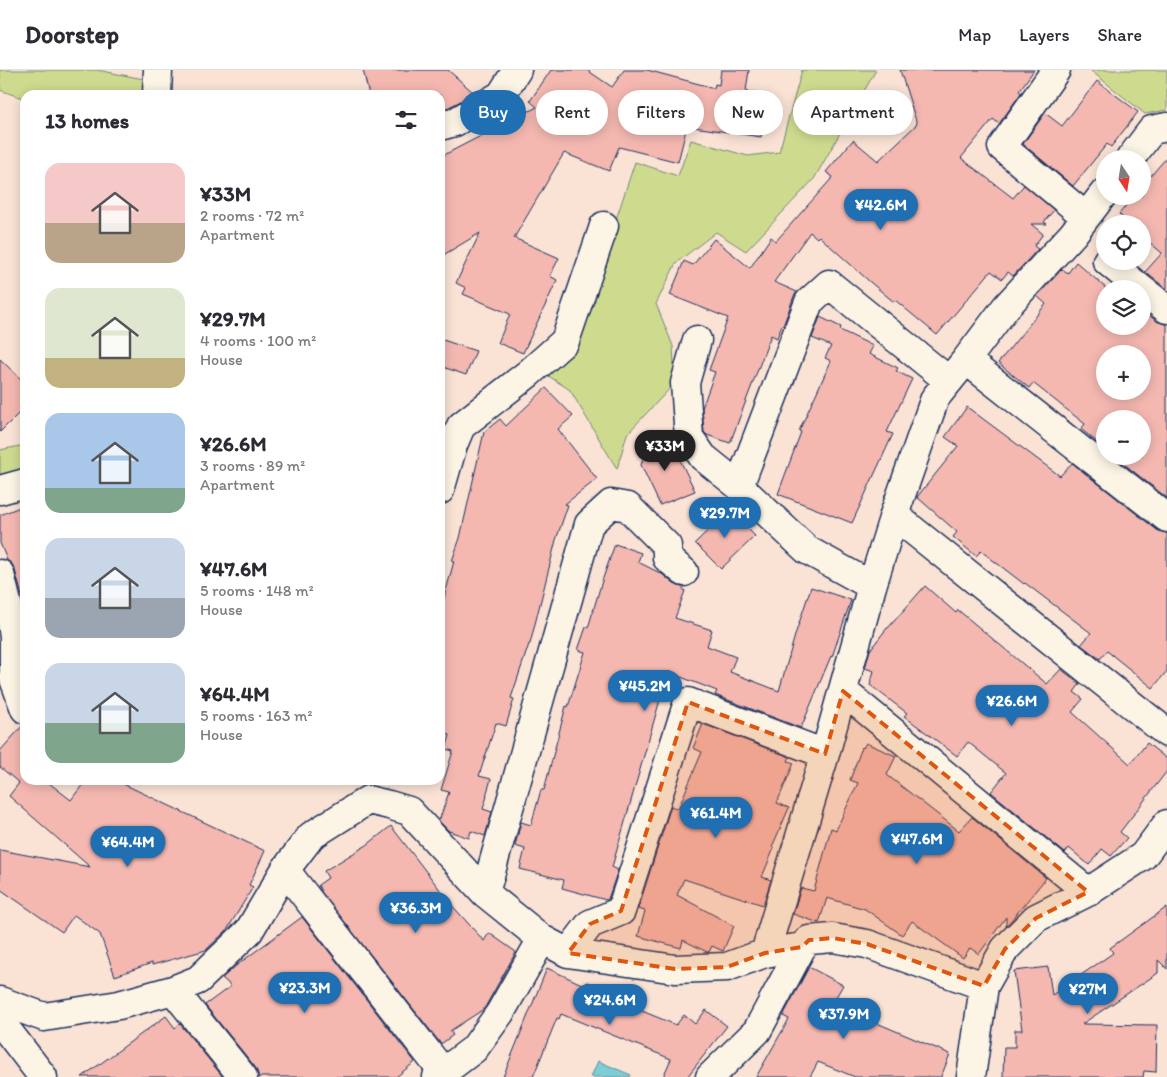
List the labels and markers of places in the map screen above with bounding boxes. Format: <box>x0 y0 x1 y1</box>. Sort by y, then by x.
pin: ¥42.6M <box>840 189 922 231</box>
pin: ¥33M <box>635 430 695 472</box>
pin: ¥29.7M <box>684 496 766 539</box>
pin: ¥45.2M <box>604 670 686 712</box>
pin: ¥26.6M <box>971 684 1053 727</box>
pin: ¥61.4M <box>675 796 757 839</box>
pin: ¥47.6M <box>876 822 958 865</box>
pin: ¥64.4M <box>87 826 169 868</box>
pin: ¥36.3M <box>375 892 457 934</box>
pin: ¥23.3M <box>264 972 346 1014</box>
pin: ¥27M <box>1058 972 1118 1015</box>
pin: ¥24.6M <box>569 984 651 1026</box>
pin: ¥37.9M <box>803 998 885 1040</box>

